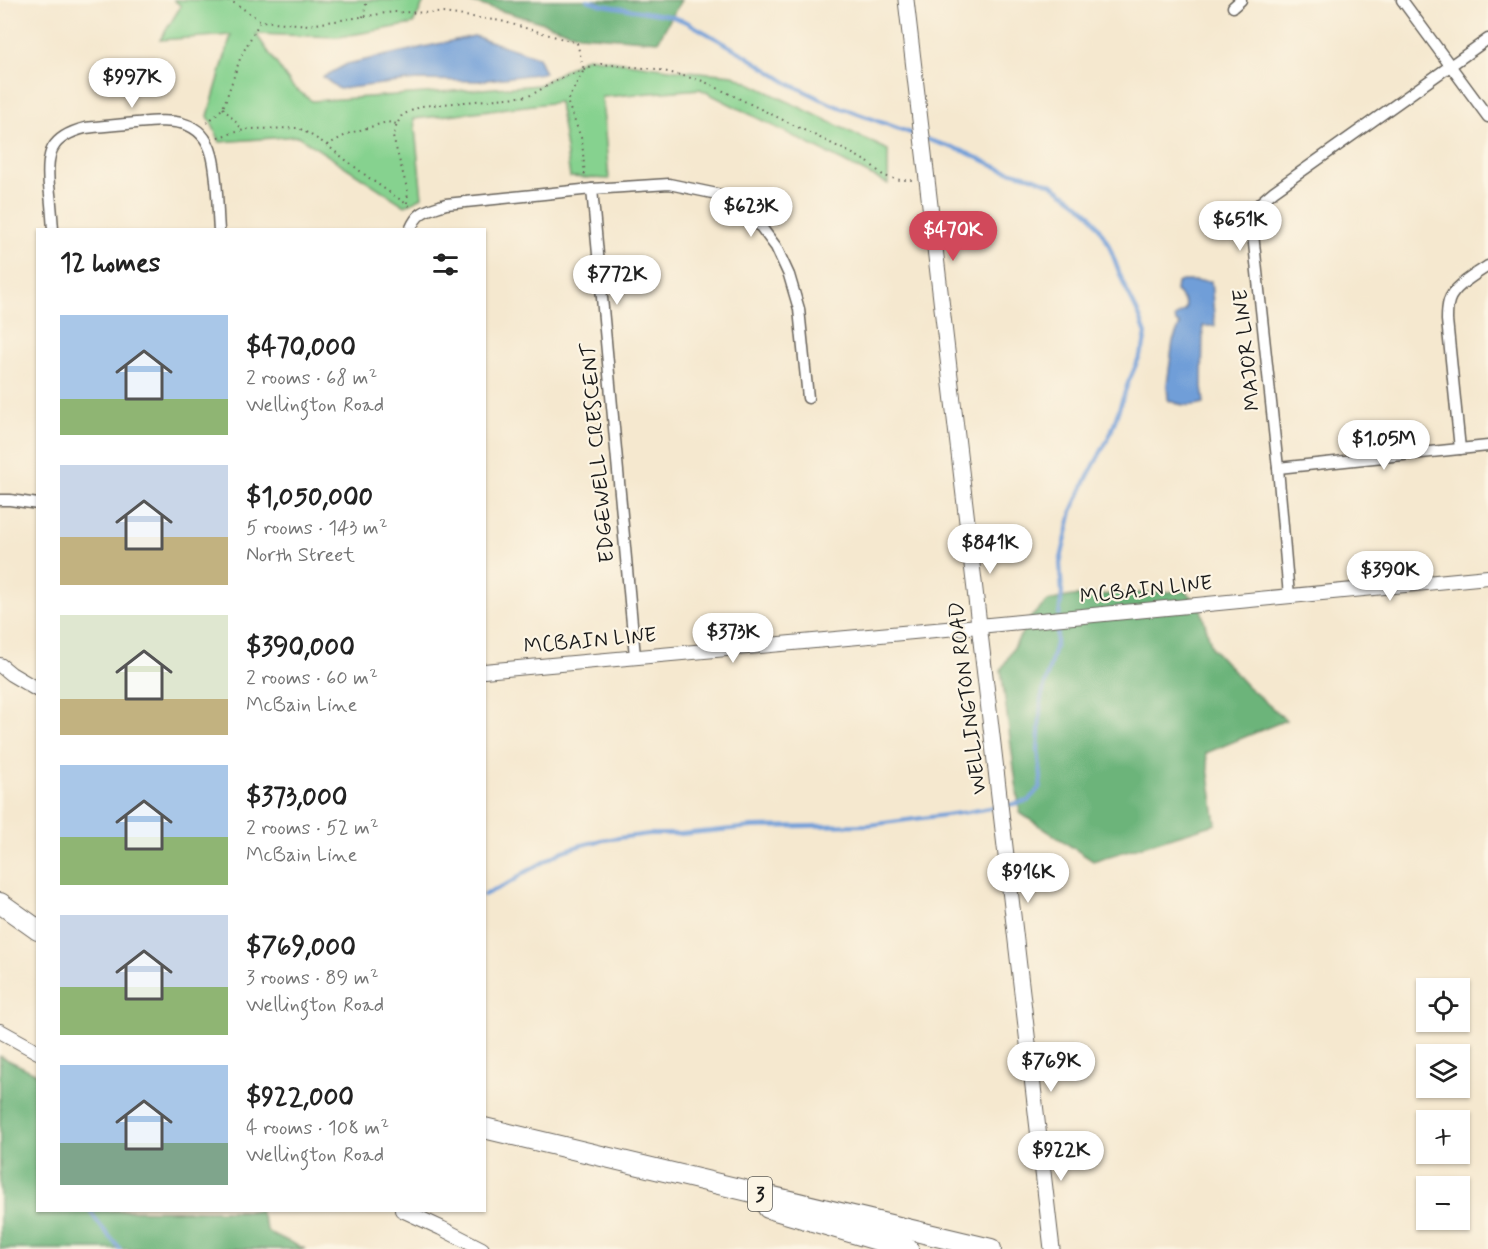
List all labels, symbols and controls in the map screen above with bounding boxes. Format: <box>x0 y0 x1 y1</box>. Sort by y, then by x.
pin: $997K <box>90 58 174 109</box>
text: $997K <box>103 64 161 91</box>
pin: $623K <box>709 187 793 238</box>
text: $623K <box>724 193 778 220</box>
pin: $651K <box>1198 201 1282 252</box>
text: $651K <box>1213 207 1267 234</box>
pin: $470K <box>911 211 995 262</box>
text: $470K <box>923 217 983 244</box>
text: 12 homes <box>60 247 160 281</box>
icon: filters <box>429 248 462 281</box>
pin: $772K <box>575 255 659 306</box>
text: $772K <box>587 261 647 288</box>
street label: MAJOR LINE <box>1227 288 1267 412</box>
text: $470,000 <box>246 331 356 365</box>
icon: home <box>108 339 180 411</box>
street label: EDGEWELL CRESCENT <box>574 341 622 564</box>
text: 2 rooms · 68 m² <box>246 365 377 392</box>
text: Wellington Road <box>246 392 384 419</box>
pin: $1.05M <box>1335 420 1433 471</box>
text: $1.05M <box>1352 426 1416 453</box>
text: $1,050,000 <box>246 481 373 515</box>
icon: home <box>108 489 180 561</box>
text: 5 rooms · 143 m² <box>246 515 388 542</box>
pin: $841K <box>948 524 1032 575</box>
text: $841K <box>961 530 1019 557</box>
text: North Street <box>246 542 355 569</box>
pin: $390K <box>1348 551 1432 602</box>
text: $390K <box>1361 557 1419 584</box>
street label: MCBAIN LINE <box>1078 569 1214 611</box>
street label: WELLINGTON ROAD <box>942 600 994 796</box>
pin: $373K <box>691 613 775 664</box>
text: $373K <box>706 619 760 646</box>
street label: MCBAIN LINE <box>523 621 658 661</box>
text: $390,000 <box>246 631 355 665</box>
icon: home <box>108 639 180 711</box>
text: 2 rooms · 60 m² <box>246 665 378 692</box>
text: McBain Line <box>246 692 357 719</box>
text: $373,000 <box>246 781 347 815</box>
icon: home <box>108 789 180 861</box>
text: 2 rooms · 52 m² <box>246 815 379 842</box>
text: McBain Line <box>246 842 357 869</box>
pin: $916K <box>986 853 1070 904</box>
text: $916K <box>1001 859 1055 886</box>
text: $769,000 <box>246 931 356 965</box>
icon: home <box>108 939 180 1011</box>
text: 3 rooms · 89 m² <box>246 965 379 992</box>
map controls <box>1416 978 1470 1230</box>
button: locate <box>1416 978 1470 1032</box>
text: Wellington Road <box>246 992 384 1019</box>
pin: $769K <box>1009 1042 1093 1093</box>
button: layers <box>1416 1044 1470 1098</box>
text: $769K <box>1021 1048 1081 1075</box>
text: $922,000 <box>246 1081 354 1115</box>
icon: home <box>108 1089 180 1161</box>
button: + <box>1416 1110 1470 1164</box>
text: 4 rooms · 108 m² <box>246 1115 389 1142</box>
pin: $922K <box>1019 1131 1103 1182</box>
text: $922K <box>1032 1137 1090 1164</box>
text: Wellington Road <box>246 1142 384 1169</box>
button: − <box>1416 1176 1470 1230</box>
road number: 3 <box>748 1177 772 1211</box>

